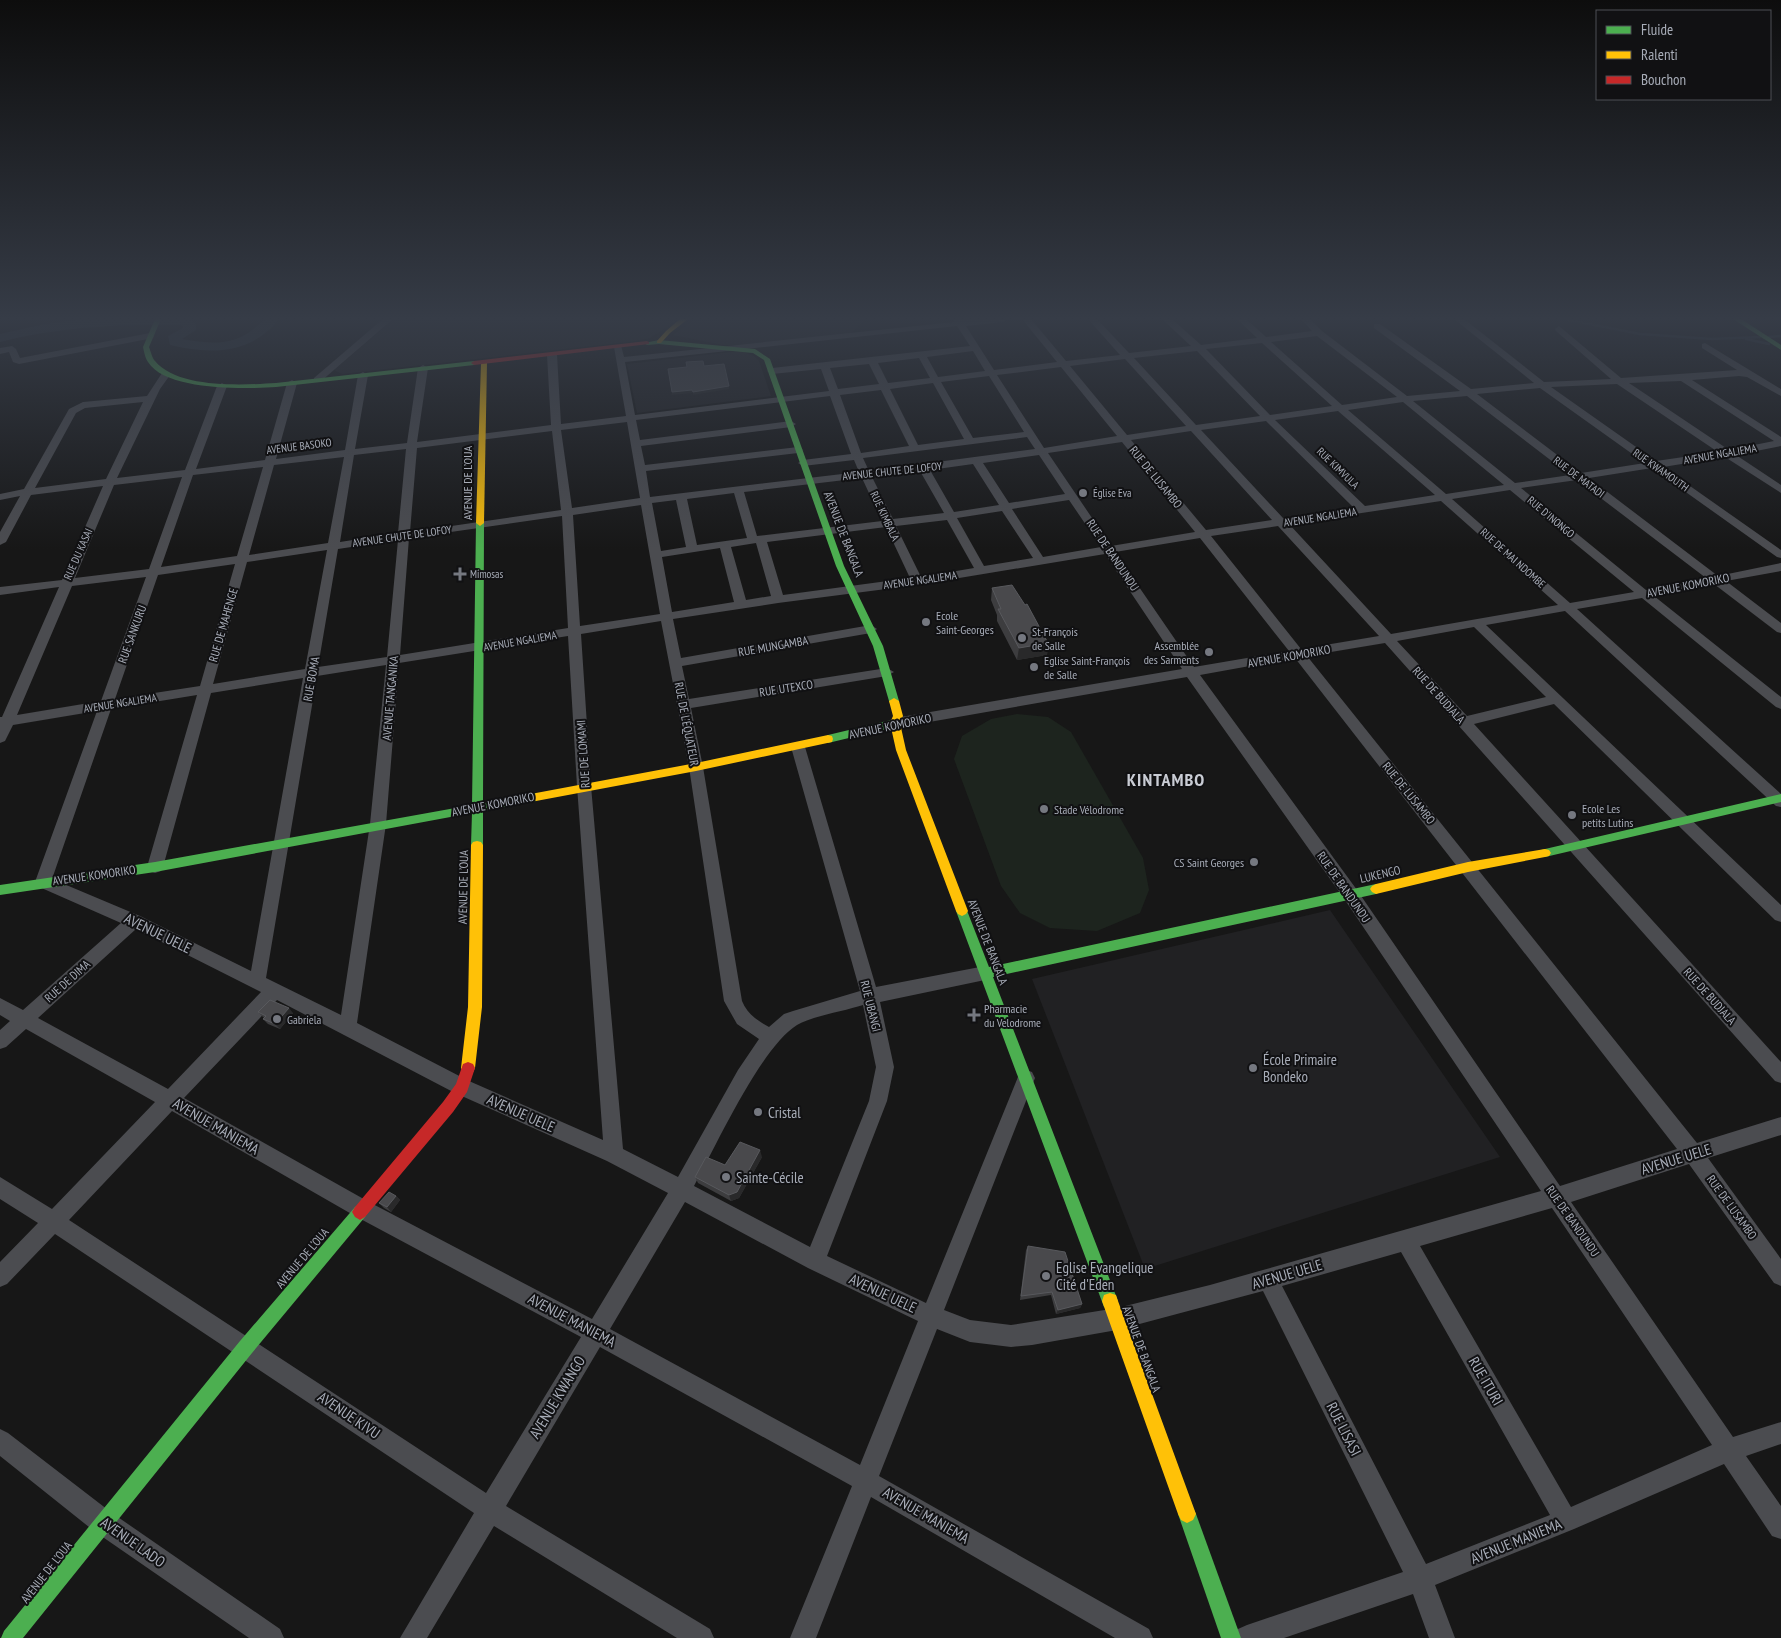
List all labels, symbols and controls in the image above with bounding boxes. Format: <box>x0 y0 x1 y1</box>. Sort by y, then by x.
legend <box>1596 10 1771 100</box>
text: Fluide <box>1641 20 1673 39</box>
text: Ralenti <box>1641 45 1678 64</box>
text: Bouchon <box>1641 70 1686 89</box>
street label: AVENUE BASOKO <box>266 435 332 457</box>
street label: AVENUE NGALIEMA <box>1682 441 1758 467</box>
street label: RUE DE LUSAMBO <box>1126 443 1186 511</box>
street label: RUE KIMVULA <box>1314 444 1363 492</box>
street label: AVENUE DE L’OUA <box>460 446 475 520</box>
street label: RUE KWAMOUTH <box>1630 446 1692 495</box>
street label: RUE DE MATADI <box>1551 453 1607 501</box>
street label: AVENUE CHUTE DE LOFOY <box>842 459 942 483</box>
place label: Église Eva <box>1093 486 1131 500</box>
marker: Église Eva <box>1077 487 1089 499</box>
street label: AVENUE DE BANGALA <box>821 489 867 579</box>
street label: RUE KIMBALA <box>867 489 903 544</box>
street label: RUE D'INONGO <box>1525 493 1577 541</box>
street label: AVENUE NGALIEMA <box>1282 504 1358 530</box>
street label: RUE DE BANDUNDU <box>1084 516 1142 594</box>
street label: AVENUE CHUTE DE LOFOY <box>352 522 452 550</box>
street label: RUE DE MAI NDOMBE <box>1478 525 1549 591</box>
street label: RUE DU KASAI <box>60 526 96 582</box>
place label: Mimosas <box>470 567 503 581</box>
marker: Mimosas <box>454 568 466 580</box>
street label: AVENUE NGALIEMA <box>882 568 958 592</box>
street label: AVENUE KOMORIKO <box>1646 570 1731 600</box>
street label: RUE DE MAHENGE <box>205 586 241 664</box>
street label: RUE SANKURU <box>114 603 150 665</box>
place label: Ecole Saint-Georges <box>936 608 994 637</box>
marker: Ecole Saint-Georges <box>920 616 932 628</box>
place label: St-François de Salle <box>1032 624 1078 653</box>
street label: AVENUE NGALIEMA <box>482 628 558 654</box>
street label: RUE MUNGAMBA <box>737 632 809 660</box>
marker: St-François de Salle <box>1016 632 1028 644</box>
place label: Assemblée des Sarments <box>1144 638 1199 667</box>
street label: AVENUE KOMORIKO <box>1247 641 1332 671</box>
marker: Assemblée des Sarments <box>1203 646 1215 658</box>
place label: Eglise Saint-François de Salle <box>1044 653 1130 682</box>
street label: RUE BOMA <box>300 655 322 703</box>
street label: AVENUE TANGANIKA <box>379 655 401 741</box>
marker: Eglise Saint-François de Salle <box>1028 661 1040 673</box>
street label: RUE DE BUDJALA <box>1410 664 1469 727</box>
street label: RUE UTEXCO <box>758 676 814 700</box>
street label: RUE DE L'ÉQUATEUR <box>672 681 703 767</box>
street label: AVENUE NGALIEMA <box>82 690 158 716</box>
street label: AVENUE KOMORIKO <box>848 710 933 742</box>
street label: RUE DE LOMAMI <box>573 719 593 789</box>
street label: RUE DE LUSAMBO <box>1379 759 1439 827</box>
district label: KINTAMBO <box>1127 768 1205 791</box>
street label: AVENUE KOMORIKO <box>451 789 536 819</box>
place label: Ecole Les petits Lutins <box>1582 801 1633 830</box>
place label: Stade Vélodrome <box>1054 802 1124 817</box>
marker: Stade Vélodrome <box>1038 803 1050 815</box>
marker: Ecole Les petits Lutins <box>1566 809 1578 821</box>
street label: AVENUE DE L’OUA <box>455 849 471 924</box>
street label: RUE DE BANDUNDU <box>1314 849 1374 925</box>
place label: CS Saint Georges <box>1174 855 1244 870</box>
marker: CS Saint Georges <box>1248 856 1260 868</box>
street label: AVENUE KOMORIKO <box>52 862 137 888</box>
street label: LUKENGO <box>1358 862 1402 886</box>
street label: AVENUE DE BANGALA <box>965 897 1011 987</box>
street label: AVENUE UELE <box>121 909 195 957</box>
street label: RUE DE DIMA <box>41 956 93 1005</box>
street label: RUE DE BUDJALA <box>1681 965 1740 1028</box>
street label: RUE UBANGI <box>857 979 885 1033</box>
place label: Pharmacie du Velodrome <box>984 1001 1041 1030</box>
marker: Pharmacie du Velodrome <box>968 1009 980 1021</box>
place label: Gabriela <box>287 1012 322 1027</box>
marker: Gabriela <box>271 1013 283 1025</box>
place label: École Primaire Bondeko <box>1263 1050 1337 1086</box>
marker: École Primaire Bondeko <box>1247 1062 1259 1074</box>
street label: AVENUE UELE <box>484 1090 558 1136</box>
street label: AVENUE MANIEMA <box>169 1094 263 1159</box>
place label: Cristal <box>768 1103 801 1122</box>
marker: Cristal <box>752 1106 764 1118</box>
street label: AVENUE UELE <box>1639 1139 1713 1179</box>
place label: Sainte-Cécile <box>736 1168 804 1187</box>
marker: Sainte-Cécile <box>720 1171 732 1183</box>
street label: RUE DE LUSAMBO <box>1704 1172 1761 1242</box>
street label: RUE DE BANDUNDU <box>1543 1183 1603 1259</box>
street label: AVENUE DE L’OUA <box>272 1225 332 1291</box>
street label: AVENUE UELE <box>1250 1255 1324 1293</box>
place label: Eglise Evangelique Cité d'Eden <box>1056 1258 1154 1294</box>
street label: AVENUE UELE <box>846 1269 920 1317</box>
marker: Eglise Evangelique Cité d'Eden <box>1040 1270 1052 1282</box>
street label: AVENUE MANIEMA <box>525 1289 620 1352</box>
street label: AVENUE DE BANGALA <box>1119 1304 1165 1394</box>
street label: AVENUE KWANGO <box>525 1352 589 1442</box>
street label: RUE ITURI <box>1464 1353 1508 1409</box>
street label: AVENUE KIVU <box>314 1387 384 1443</box>
street label: RUE LISASI <box>1322 1399 1366 1459</box>
street label: AVENUE MANIEMA <box>879 1483 973 1548</box>
street label: AVENUE LADO <box>97 1513 169 1571</box>
street label: AVENUE MANIEMA <box>1468 1514 1565 1568</box>
street label: AVENUE DE L’OUA <box>17 1538 75 1606</box>

